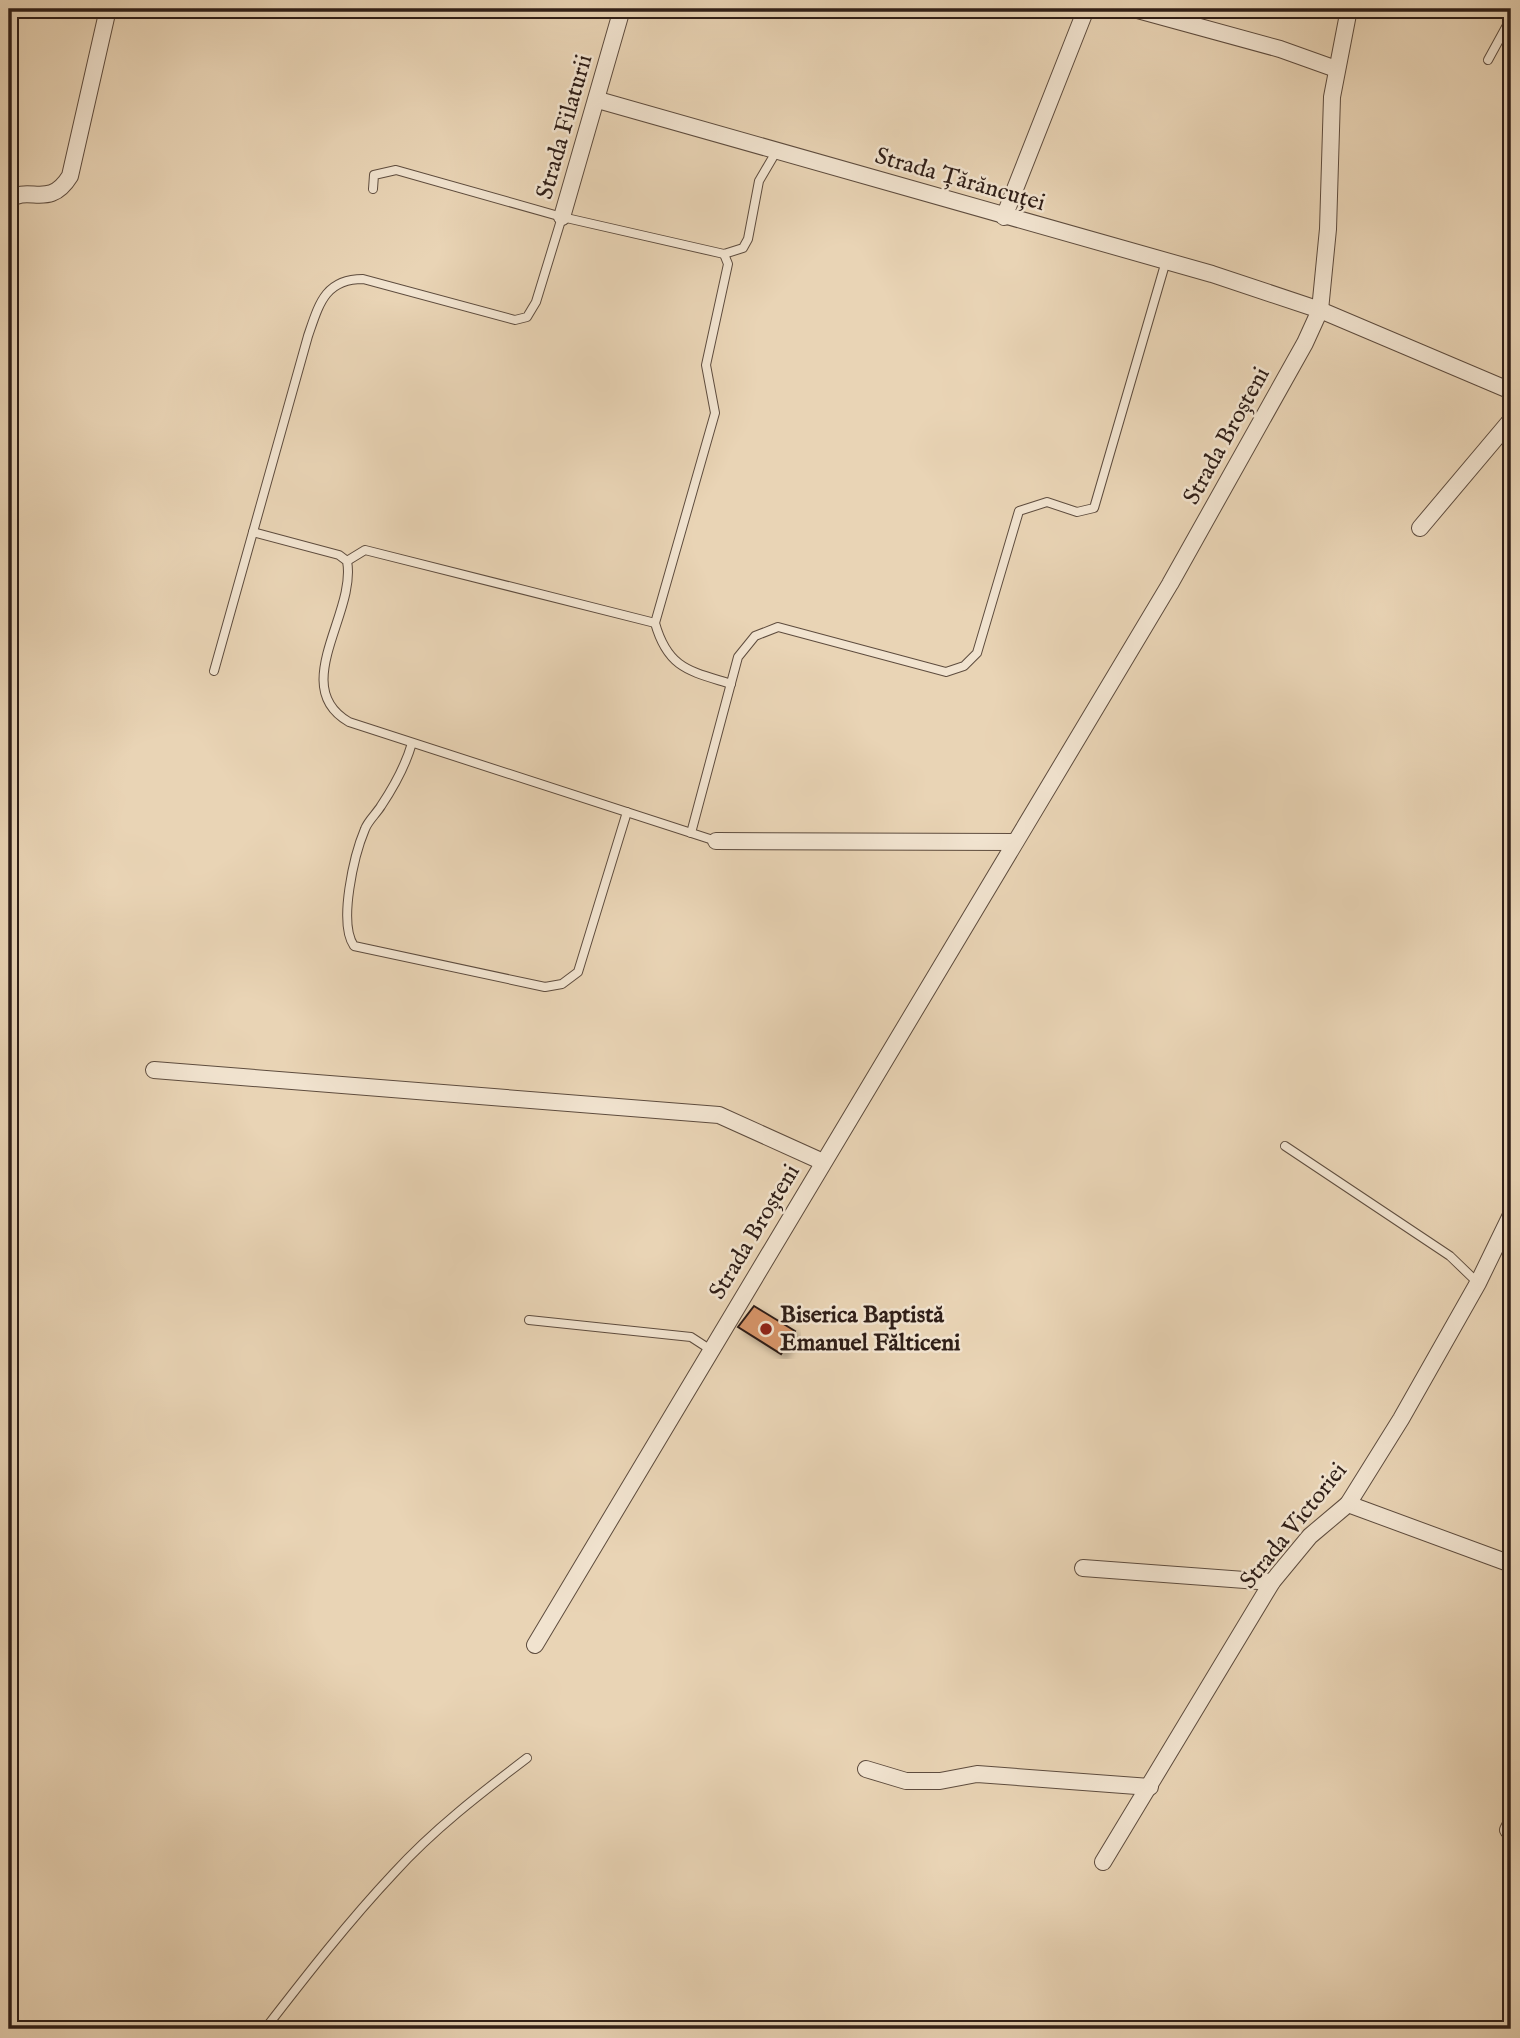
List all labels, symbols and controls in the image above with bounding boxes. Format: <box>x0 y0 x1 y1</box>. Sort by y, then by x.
street label: Strada Filaturii <box>530 51 600 203</box>
street label: Strada Țărăncuței <box>871 141 1049 219</box>
street label: Strada Broșteni <box>1176 362 1278 510</box>
street label: Strada Broșteni <box>702 1159 808 1305</box>
place label: Biserica Baptistă Emanuel Fălticeni <box>780 1300 961 1359</box>
marker: Biserica Baptistă Emanuel Fălticeni <box>758 1321 774 1337</box>
street label: Strada Victoriei <box>1233 1456 1355 1596</box>

